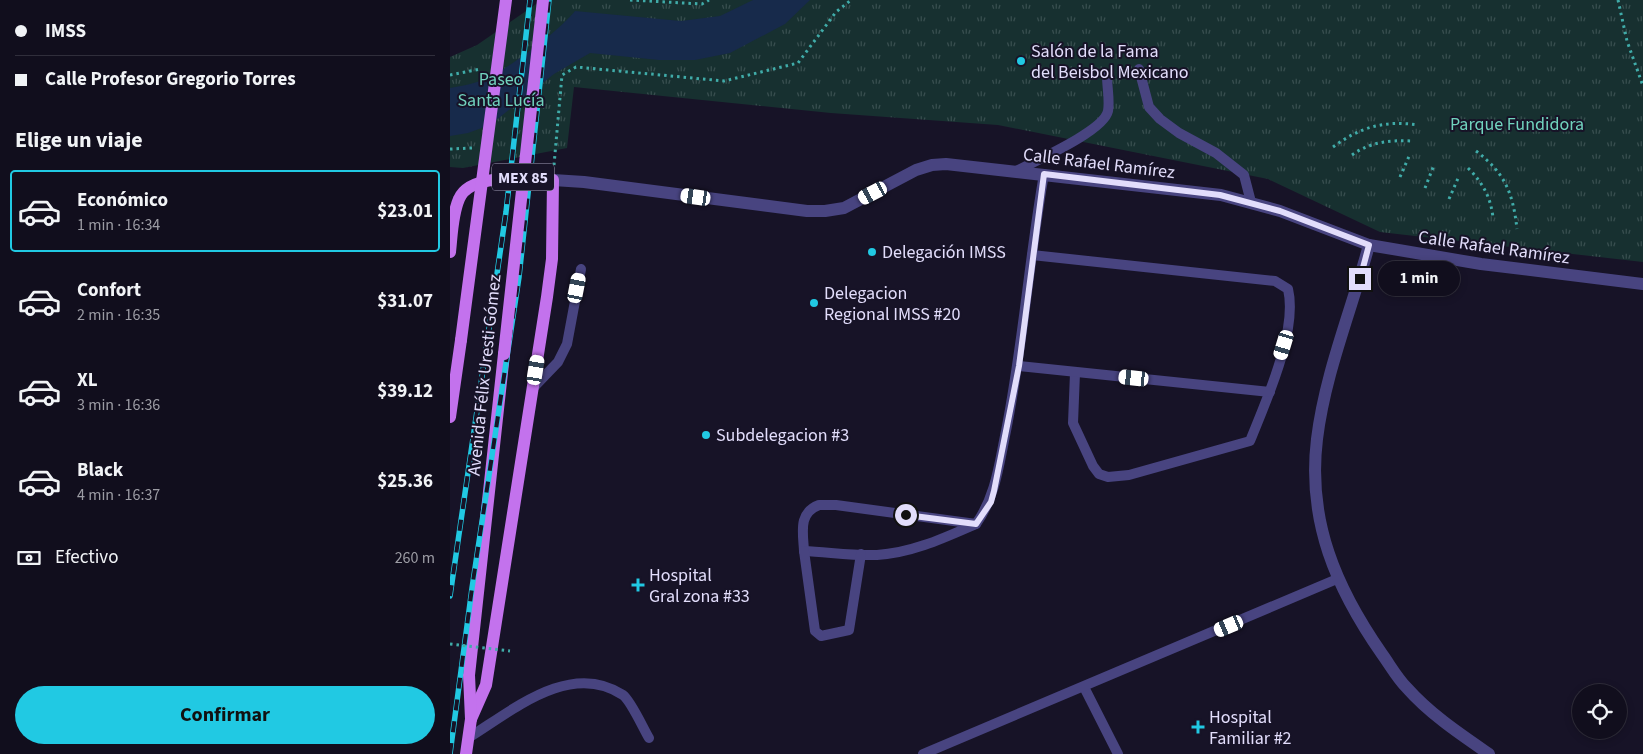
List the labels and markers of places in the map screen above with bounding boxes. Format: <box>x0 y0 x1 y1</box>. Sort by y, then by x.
place label: Salón de la Fama del Beisbol Mexicano <box>1031 39 1189 85</box>
marker: Salón de la Fama del Beisbol Mexicano <box>1015 55 1027 67</box>
place label: Delegación IMSS <box>882 240 1006 265</box>
marker: Delegación IMSS <box>866 246 878 258</box>
place label: Delegacion Regional IMSS #20 <box>824 281 960 327</box>
marker: Delegacion Regional IMSS #20 <box>808 297 820 309</box>
place label: Subdelegacion #3 <box>716 423 849 448</box>
marker: Subdelegacion #3 <box>700 429 712 441</box>
place label: Hospital Gral zona #33 <box>649 563 750 609</box>
marker: Hospital Gral zona #33 <box>631 578 645 592</box>
place label: Hospital Familiar #2 <box>1209 705 1292 751</box>
marker: Hospital Familiar #2 <box>1191 720 1205 734</box>

